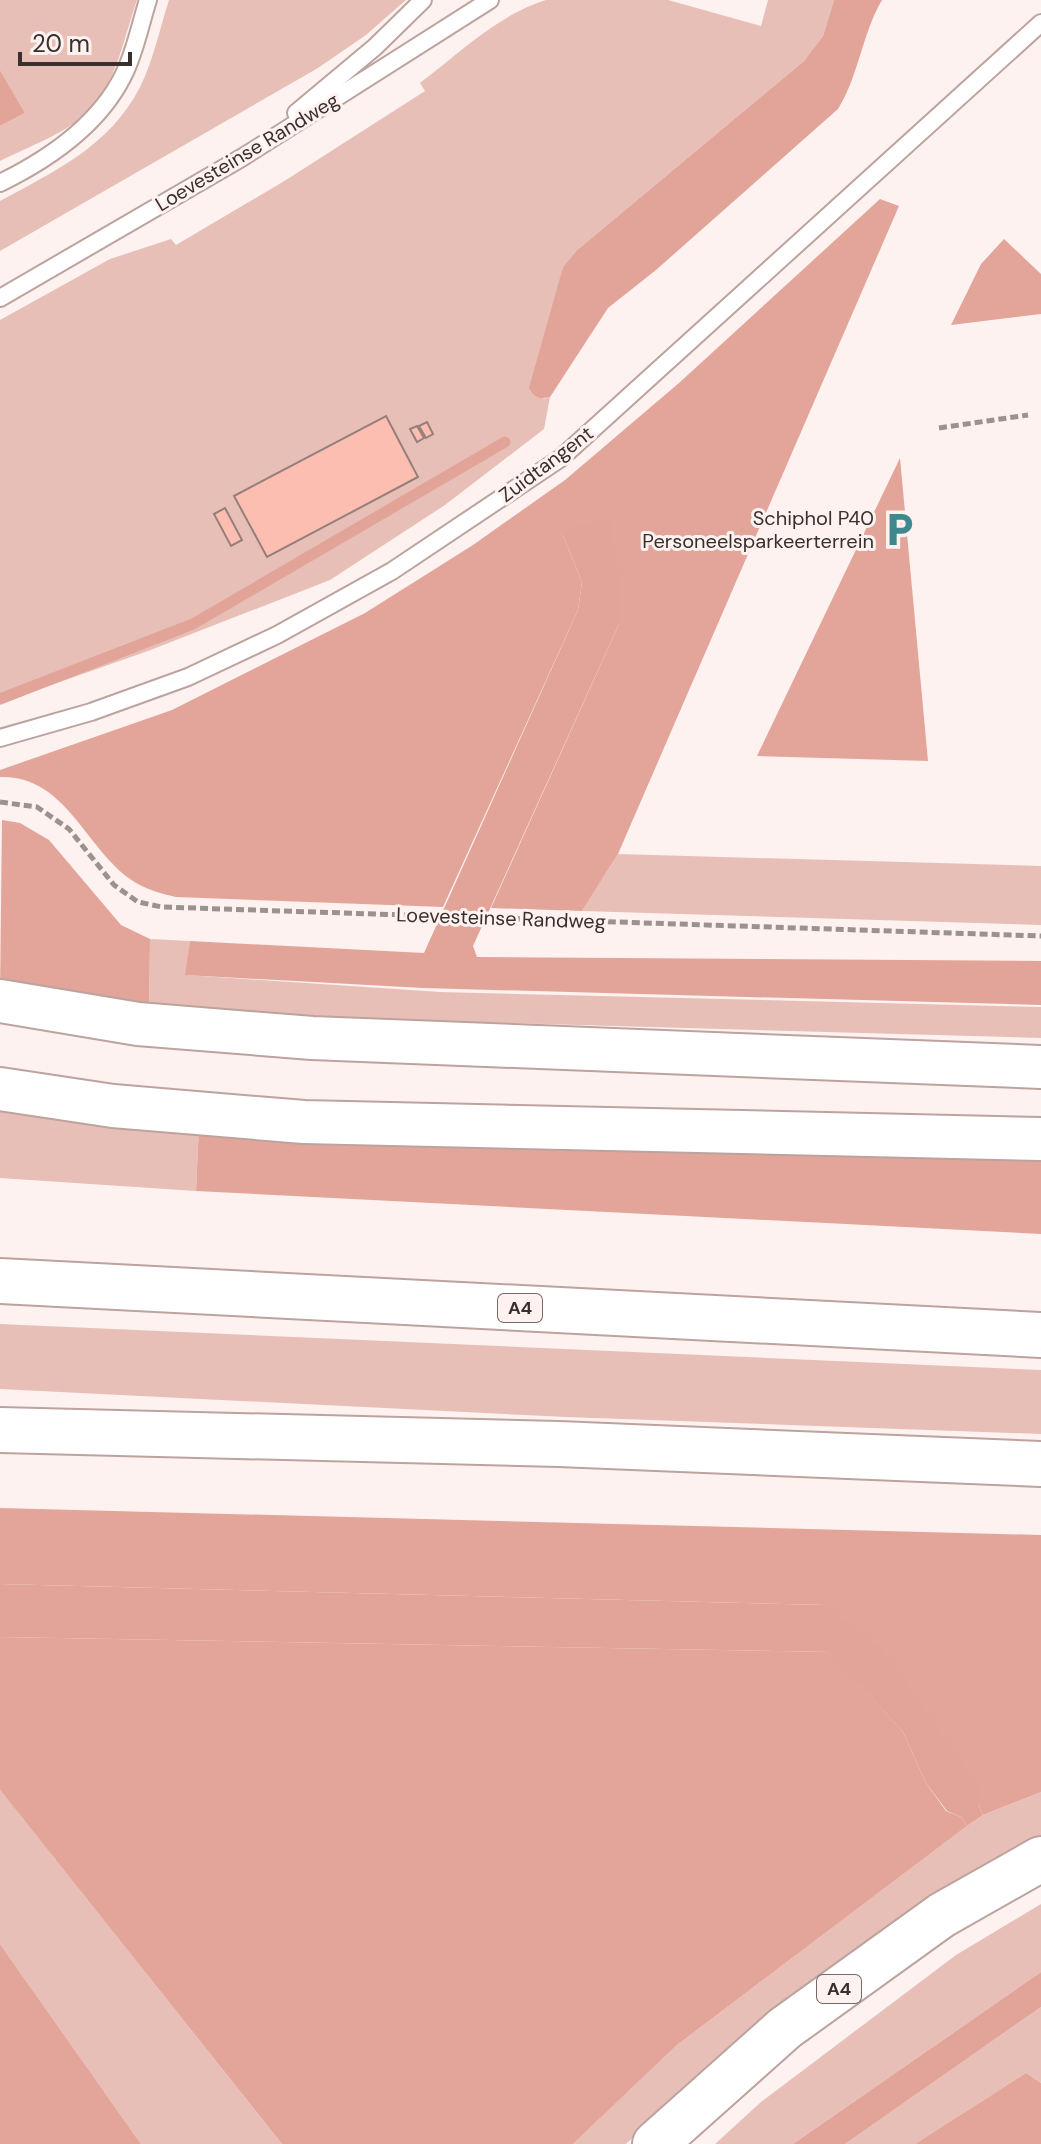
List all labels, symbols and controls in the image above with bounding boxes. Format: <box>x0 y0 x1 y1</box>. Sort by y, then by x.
scale bar <box>20 16 130 66</box>
text: 20 m <box>32 28 90 59</box>
street label: Loevesteinse Randweg <box>150 87 344 217</box>
street label: Zuidtangent <box>494 420 598 508</box>
place label: Schiphol P40 Personeelsparkeerterrein <box>642 505 874 554</box>
parking icon: Schiphol P40 Personeelsparkeerterrein <box>881 511 919 549</box>
street label: Loevesteinse Randweg <box>396 901 606 935</box>
road number: A4 <box>498 1294 542 1322</box>
road number: A4 <box>817 1975 861 2003</box>

